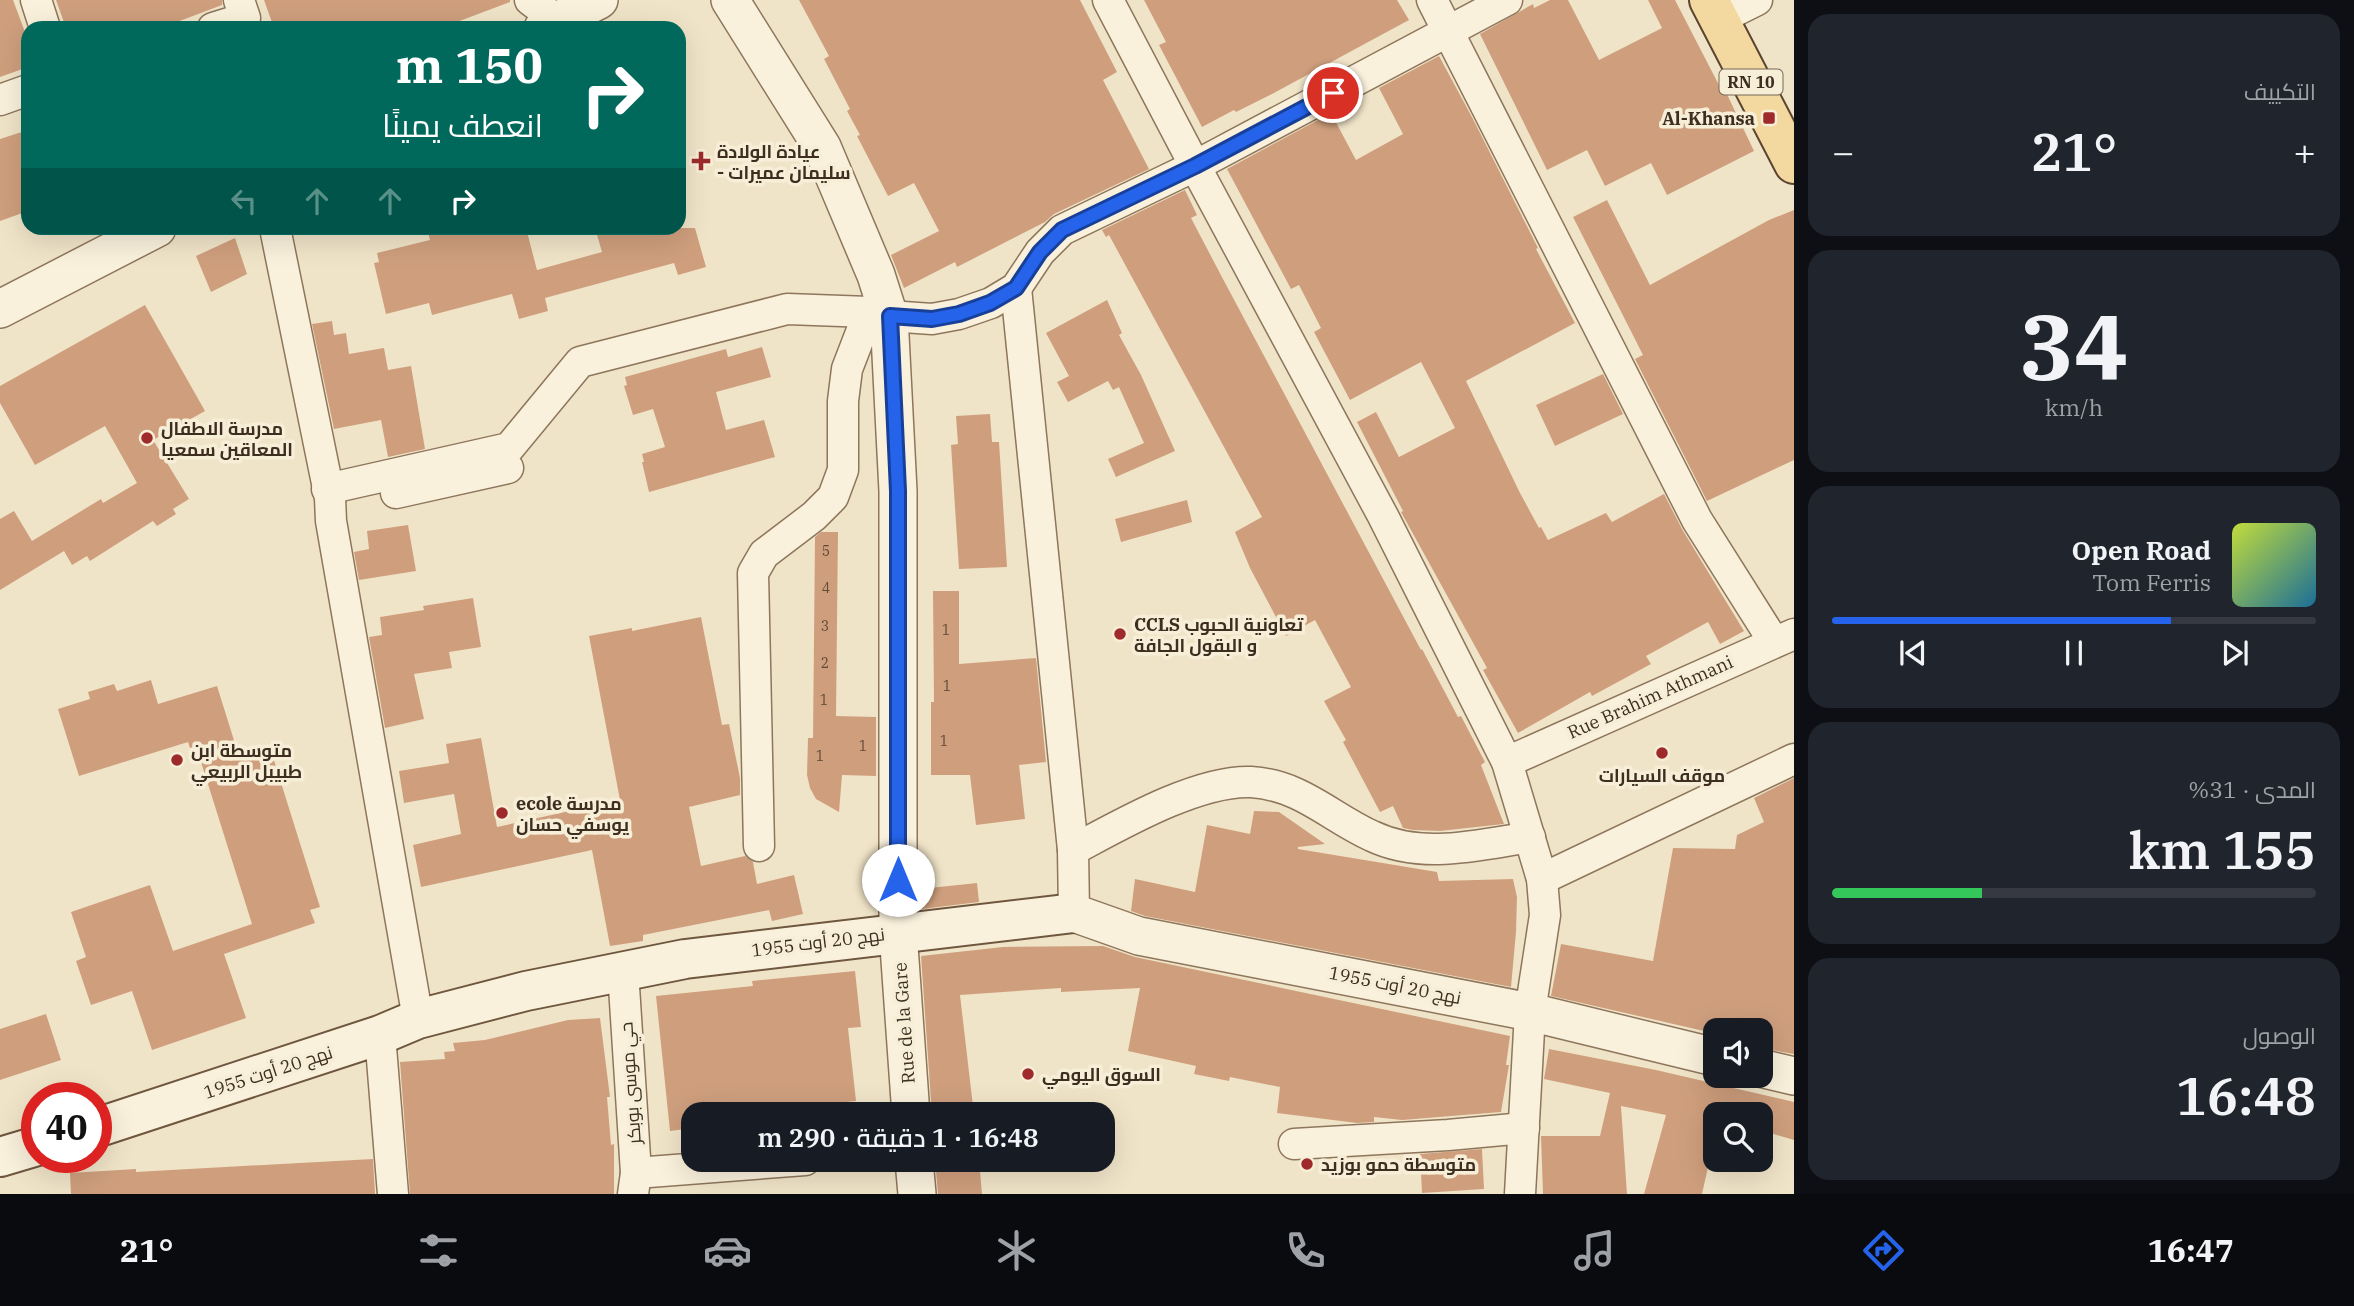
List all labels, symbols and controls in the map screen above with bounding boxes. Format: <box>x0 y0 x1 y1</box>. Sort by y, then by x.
text: 150 m <box>396 33 543 96</box>
icon: right <box>567 49 658 140</box>
pin <box>1303 63 1363 123</box>
road number: RN 10 <box>1720 69 1782 94</box>
icon: arrive <box>1314 74 1352 112</box>
text: التكييف <box>2244 76 2316 106</box>
text: انعطف يمينًا <box>382 104 543 146</box>
place label: Al-Khansa <box>1662 107 1755 130</box>
marker: Al-Khansa <box>1761 110 1777 126</box>
text: 21° <box>2031 118 2117 185</box>
text: − <box>1832 127 1855 176</box>
text: + <box>2293 127 2316 176</box>
place label: عيادة الولادة - سليمان عميرات <box>717 140 851 184</box>
marker: عيادة الولادة - سليمان عميرات <box>691 151 711 171</box>
icon: left <box>225 182 263 220</box>
icon: ahead <box>298 182 336 220</box>
icon: ahead <box>371 182 409 220</box>
icon: right <box>444 182 482 220</box>
text: 34 <box>2019 287 2129 405</box>
text: km/h <box>2045 392 2103 422</box>
place label: مدرسة الاطفال المعاقين سمعيا <box>161 417 293 461</box>
marker: مدرسة الاطفال المعاقين سمعيا <box>139 430 155 446</box>
text: Open Road <box>2072 533 2211 567</box>
house number: 5 <box>822 542 830 560</box>
text: Tom Ferris <box>2092 567 2211 597</box>
house number: 4 <box>822 579 830 597</box>
place label: CCLS تعاونية الحبوب و البقول الجافة <box>1134 613 1303 657</box>
house number: 3 <box>821 617 829 635</box>
house number: 1 <box>942 621 950 639</box>
marker: CCLS تعاونية الحبوب و البقول الجافة <box>1112 626 1128 642</box>
icon: previous <box>1894 634 1932 672</box>
icon: pause <box>2055 634 2093 672</box>
icon: next <box>2216 634 2254 672</box>
street label: Rue Brahim Athmani <box>1564 650 1737 744</box>
house number: 2 <box>821 654 829 672</box>
house number: 1 <box>943 677 951 695</box>
house number: 1 <box>820 691 828 709</box>
house number: 1 <box>940 732 948 750</box>
house number: 1 <box>859 737 867 755</box>
place label: متوسطة ابن طبيبل الربيعي <box>191 739 302 787</box>
marker: موقف السيارات <box>1654 745 1670 761</box>
house number: 1 <box>816 747 824 765</box>
marker: متوسطة ابن طبيبل الربيعي <box>169 752 185 768</box>
place label: موقف السيارات <box>1599 764 1725 787</box>
text: المدى · 31% <box>2188 774 2316 804</box>
place label: ecole مدرسة يوسفي حسان <box>516 792 630 840</box>
marker: ecole مدرسة يوسفي حسان <box>494 805 510 821</box>
text: 155 km <box>2128 816 2316 883</box>
position arrow <box>861 843 935 917</box>
street label: نهج 20 أوت 1955 <box>750 922 886 963</box>
street label: Rue de la Gare <box>888 961 920 1085</box>
street label: نهج 20 أوت 1955 <box>1327 961 1463 1010</box>
map controls <box>1703 1018 1773 1172</box>
button: sound <box>1703 1018 1773 1088</box>
text: الوصول <box>2243 1020 2316 1050</box>
street label: حي موسى بوبكر <box>614 1021 649 1146</box>
street label: نهج 20 أوت 1955 <box>201 1040 336 1105</box>
text: 16:48 <box>2176 1062 2316 1129</box>
place label: السوق اليومي <box>1042 1063 1161 1090</box>
marker: السوق اليومي <box>1020 1066 1036 1082</box>
speed limit sign: 40 <box>21 1082 112 1173</box>
button: search <box>1703 1102 1773 1172</box>
text: 16:48 · 1 دقيقة · 290 m <box>757 1120 1039 1154</box>
place label: متوسطة حمو بوزيد <box>1321 1153 1476 1176</box>
marker: متوسطة حمو بوزيد <box>1299 1156 1315 1172</box>
icon: filters <box>414 1226 463 1275</box>
icon: car <box>703 1226 752 1275</box>
icon: climate <box>992 1226 1041 1275</box>
icon: phone <box>1281 1226 1330 1275</box>
icon: music <box>1570 1226 1619 1275</box>
icon: directions <box>1859 1226 1908 1275</box>
text: 21° <box>120 1229 174 1271</box>
text: 16:47 <box>2148 1229 2234 1271</box>

